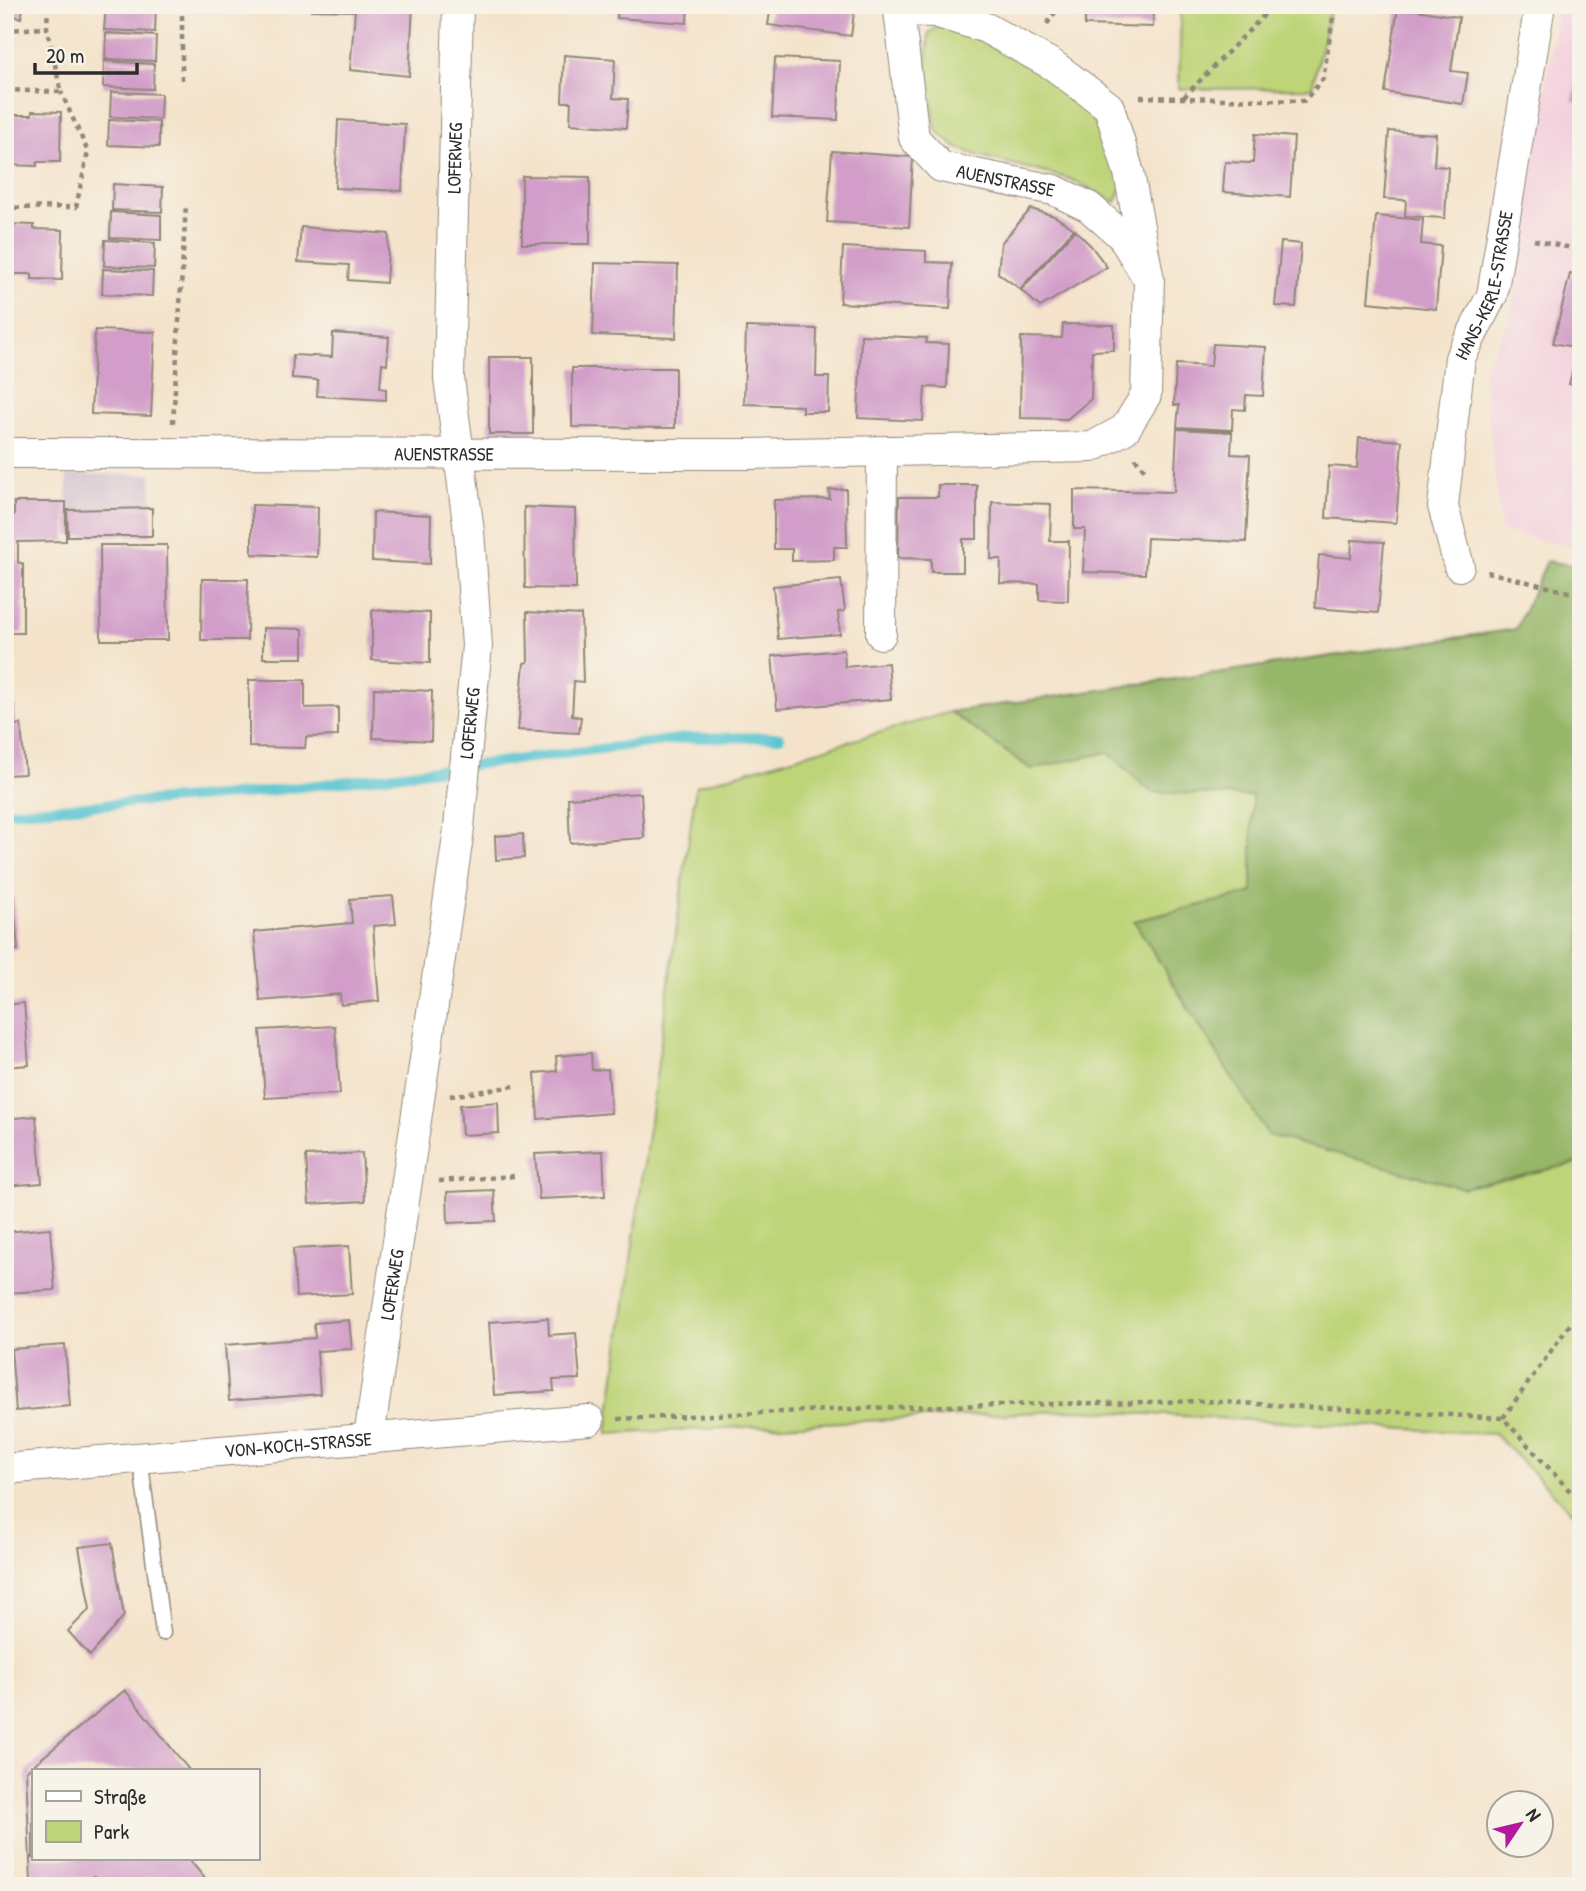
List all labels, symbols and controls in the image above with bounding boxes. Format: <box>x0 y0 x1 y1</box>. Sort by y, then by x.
scale bar <box>35 32 136 76</box>
text: 20 m <box>46 41 84 70</box>
street label: LOFERWEG <box>440 122 468 194</box>
street label: AUENSTRASSE <box>954 157 1058 203</box>
street label: HANS-KERLE-STRASSE <box>1448 208 1519 364</box>
street label: AUENSTRASSE <box>394 441 494 467</box>
street label: LOFERWEG <box>453 686 486 760</box>
street label: LOFERWEG <box>374 1248 410 1322</box>
street label: VON-KOCH-STRASSE <box>223 1425 373 1464</box>
legend <box>32 1769 259 1860</box>
text: Straße <box>94 1782 147 1811</box>
north arrow <box>1484 1790 1554 1860</box>
text: N <box>1520 1803 1547 1826</box>
text: Park <box>94 1817 129 1846</box>

